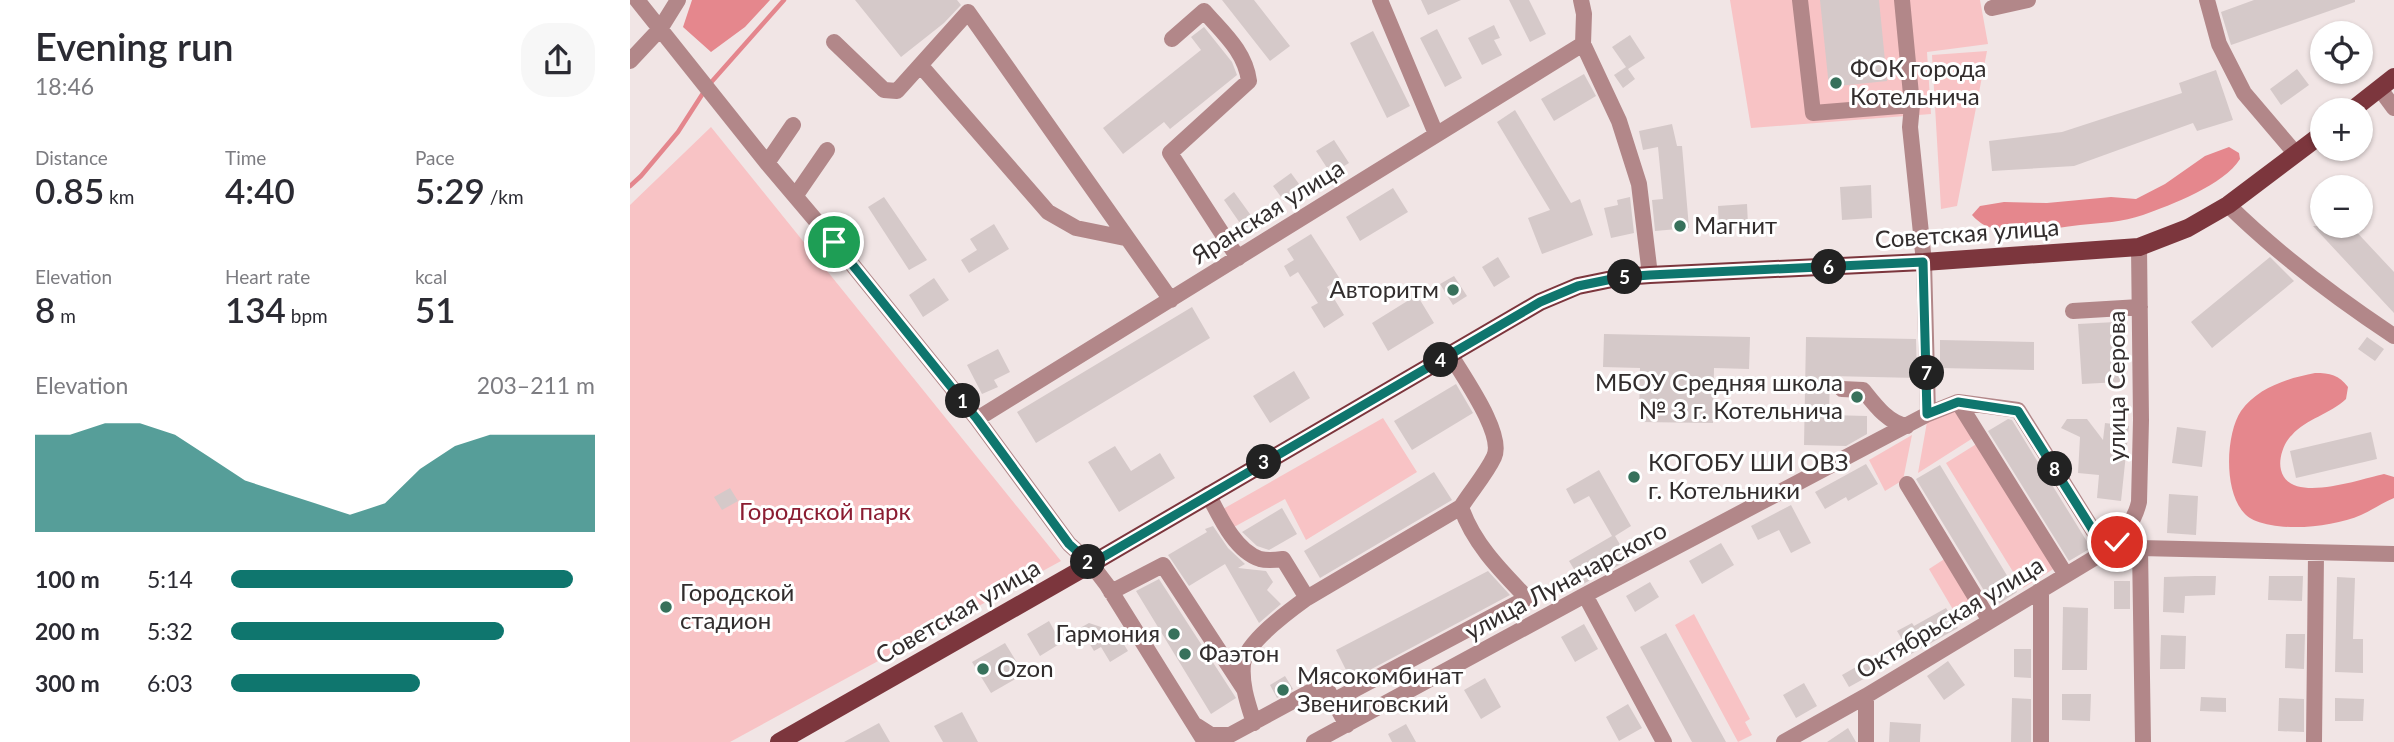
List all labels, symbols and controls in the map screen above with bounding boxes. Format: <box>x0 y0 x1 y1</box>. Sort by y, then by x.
map controls <box>2310 21 2373 238</box>
button: locate <box>2310 21 2373 84</box>
text: Evening run <box>35 23 234 69</box>
button: share <box>521 23 595 97</box>
place label: ФОК города Котельнича <box>1850 53 1987 110</box>
text: 18:46 <box>35 72 94 100</box>
marker: ФОК города Котельнича <box>1828 75 1844 91</box>
button: + <box>2310 98 2373 161</box>
text: Distance <box>35 146 108 169</box>
text: Time <box>225 146 266 169</box>
text: Pace <box>415 146 454 169</box>
street label: Яранская улица <box>1185 152 1349 270</box>
text: 0.85 <box>35 169 104 211</box>
text: 4:40 <box>225 169 295 211</box>
text: 5:29 <box>415 169 485 211</box>
button: − <box>2310 175 2373 238</box>
text: km <box>104 185 134 208</box>
text: /km <box>485 185 524 208</box>
place label: Магнит <box>1694 210 1777 239</box>
pin <box>804 212 864 272</box>
street label: Советская улица <box>1874 212 2060 253</box>
marker: Магнит <box>1672 218 1688 234</box>
icon: arrive <box>815 223 853 261</box>
pin: 6 <box>1812 250 1846 284</box>
text: 6 <box>1823 255 1834 278</box>
pin: 5 <box>1608 260 1642 294</box>
text: Elevation <box>35 265 112 288</box>
text: Heart rate <box>225 265 310 288</box>
text: kcal <box>415 265 447 288</box>
text: 5 <box>1619 265 1630 288</box>
place label: Авторитм <box>1330 274 1439 303</box>
marker: Авторитм <box>1445 282 1461 298</box>
text: 8 <box>35 288 55 330</box>
text: 134 <box>225 288 286 330</box>
text: 51 <box>415 288 456 330</box>
text: m <box>55 304 76 327</box>
text: bpm <box>286 304 328 327</box>
street label: улица Серова <box>2101 310 2130 462</box>
pin: 4 <box>1424 342 1458 378</box>
text: 4 <box>1435 348 1446 371</box>
pin: 7 <box>1910 356 1944 390</box>
text: 7 <box>1921 361 1932 384</box>
place label: МБОУ Средняя школа № 3 г. Котельнича <box>1595 367 1843 424</box>
text: Elevation <box>35 371 128 399</box>
text: 203–211 m <box>477 371 595 399</box>
pin: 1 <box>946 384 980 418</box>
text: 1 <box>957 389 968 412</box>
marker: МБОУ Средняя школа № 3 г. Котельнича <box>1849 389 1865 405</box>
pin: 3 <box>1246 444 1282 480</box>
place label: КОГОБУ ШИ ОВЗ г. Котельники <box>1648 447 1849 504</box>
text: 3 <box>1258 450 1269 473</box>
pin: 8 <box>2038 452 2072 486</box>
text: 8 <box>2049 457 2060 480</box>
marker: КОГОБУ ШИ ОВЗ г. Котельники <box>1626 469 1642 485</box>
park label: Городской парк <box>739 496 912 525</box>
pin <box>2087 512 2147 572</box>
street label: улица Луначарского <box>1459 514 1671 645</box>
icon: check <box>2098 523 2136 561</box>
pin: 2 <box>1070 544 1106 580</box>
street label: Октябрьская улица <box>1850 549 2048 684</box>
text: 2 <box>1082 550 1093 573</box>
street label: Советская улица <box>870 552 1045 669</box>
text: 100 m <box>35 565 100 593</box>
text: 5:14 <box>147 565 193 593</box>
place label: Городской стадион <box>680 577 794 634</box>
marker: Городской стадион <box>658 599 674 615</box>
text: 200 m <box>35 617 100 645</box>
text: 5:32 <box>147 617 193 645</box>
place label: Гармония <box>1056 618 1160 647</box>
marker: Гармония <box>1166 626 1182 642</box>
place label: Фаэтон <box>1199 638 1279 667</box>
marker: Фаэтон <box>1177 646 1193 662</box>
place label: Ozon <box>997 653 1054 682</box>
place label: Мясокомбинат Звениговский <box>1297 660 1463 717</box>
marker: Ozon <box>975 661 991 677</box>
text: 300 m <box>35 669 100 697</box>
text: 6:03 <box>147 669 193 697</box>
marker: Мясокомбинат Звениговский <box>1275 682 1291 698</box>

